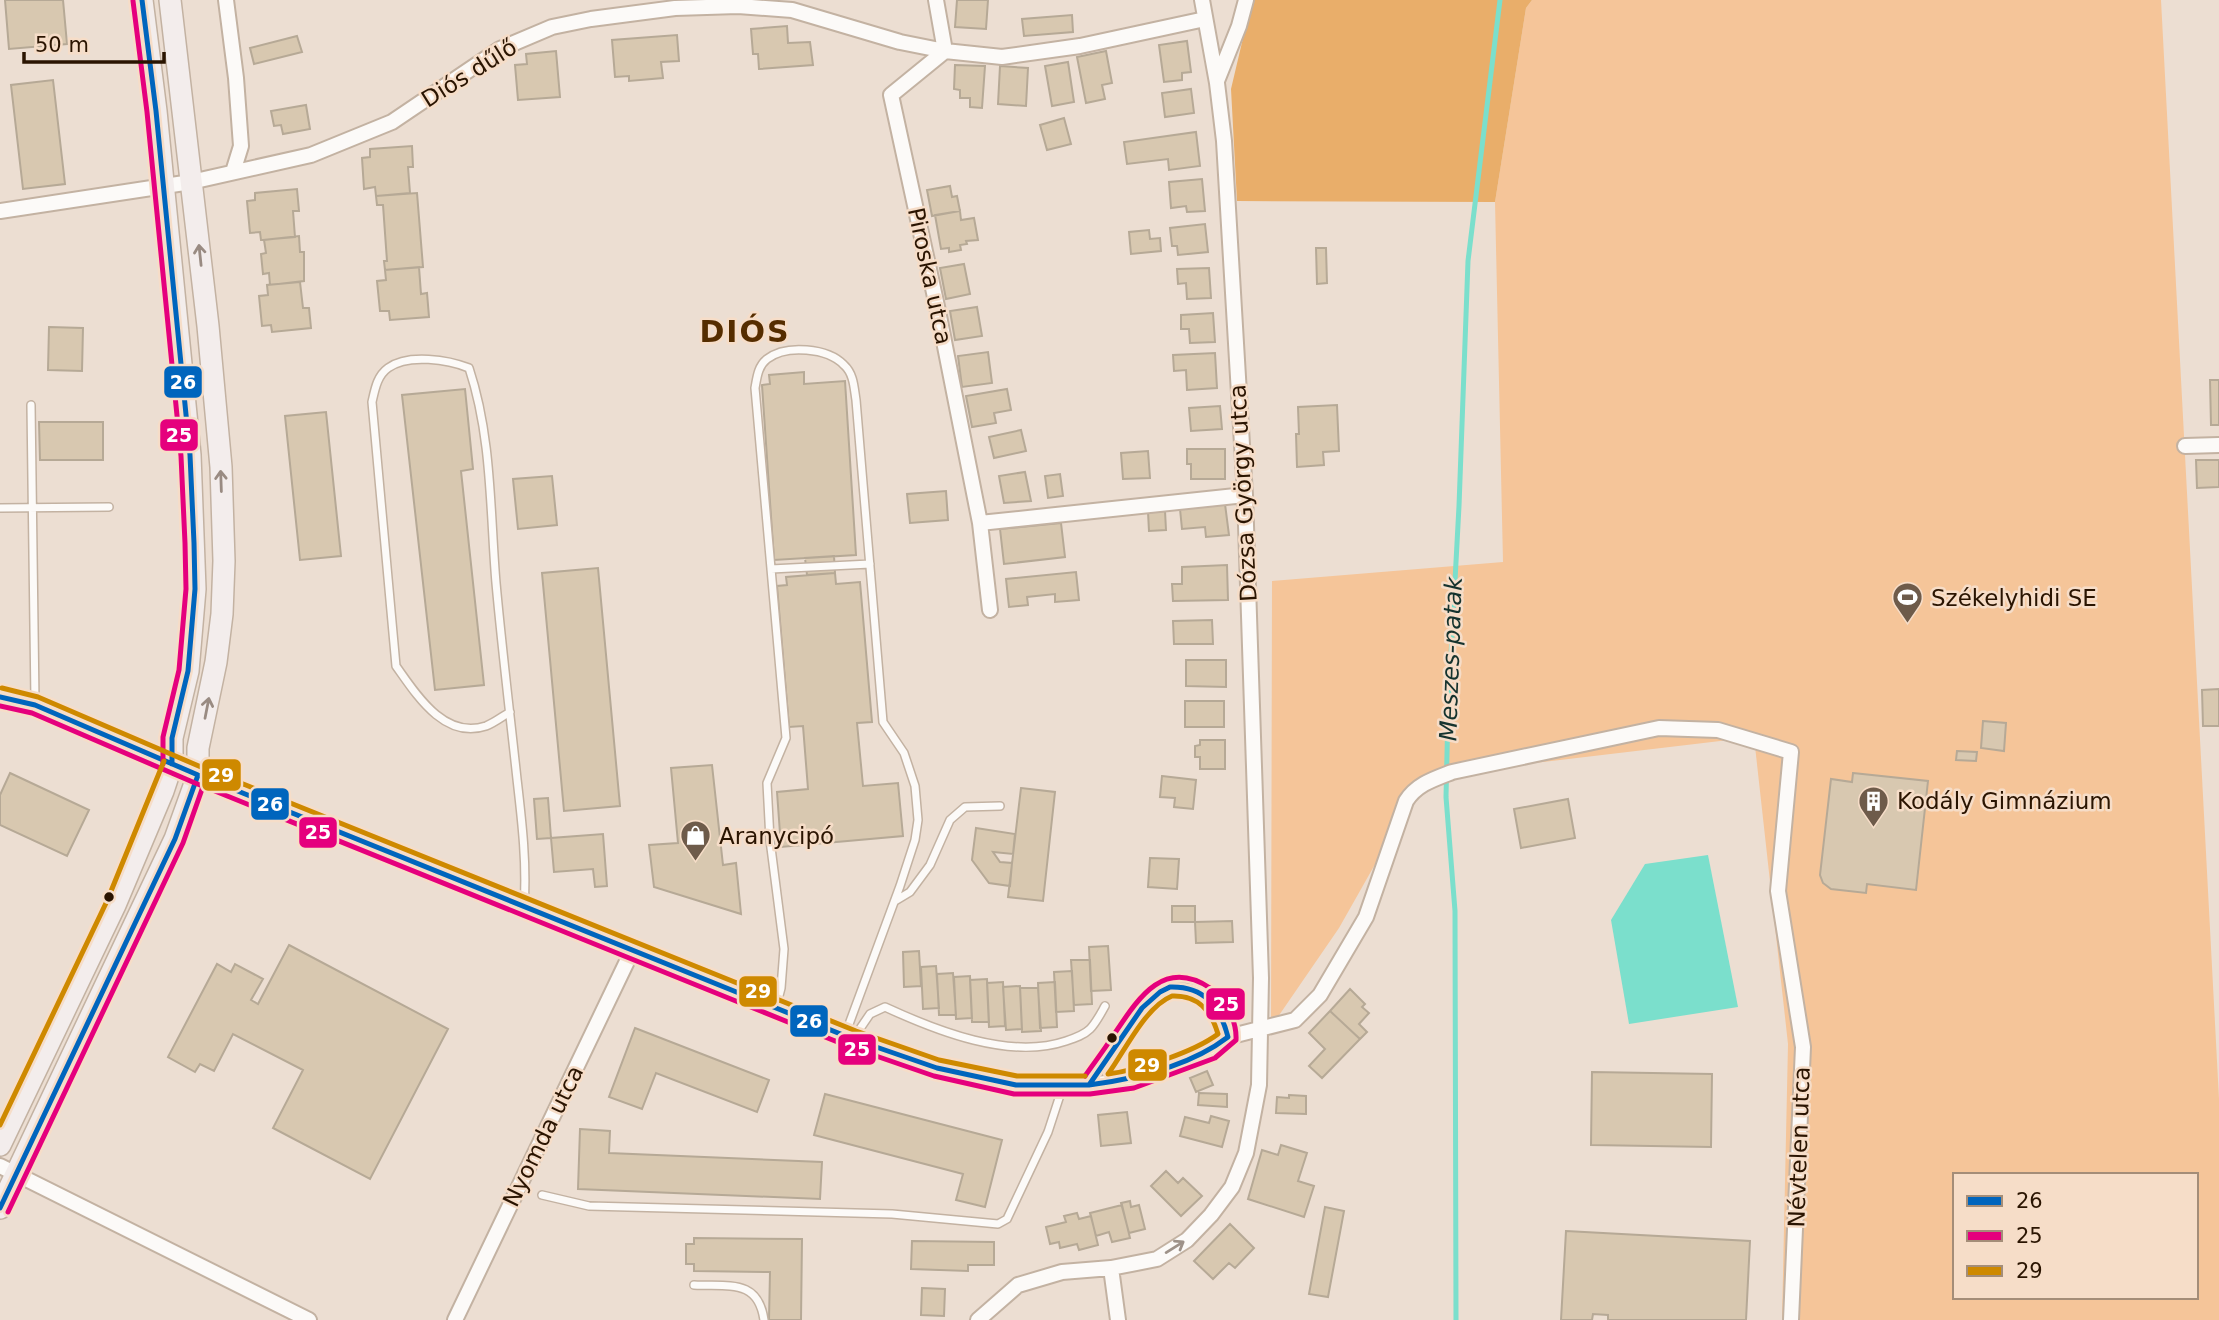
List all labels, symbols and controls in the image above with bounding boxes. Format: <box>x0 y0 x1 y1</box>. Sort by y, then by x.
scale bar <box>24 21 164 65</box>
text: 50 m <box>35 33 89 57</box>
street label: Diós dűlő <box>417 34 521 112</box>
street label: Piroska utca <box>903 205 957 347</box>
one-way arrow <box>193 244 206 267</box>
district label: DIÓS <box>699 313 791 349</box>
line badge: 26 <box>163 365 203 399</box>
text: 26 <box>170 371 196 393</box>
street label: Dózsa György utca <box>1224 384 1262 602</box>
line badge: 25 <box>159 418 199 452</box>
text: 25 <box>166 424 192 446</box>
one-way arrow <box>215 470 228 493</box>
water label: Meszes-patak <box>1434 575 1468 742</box>
sports icon: Székelyhidi SE <box>1891 581 1925 625</box>
place label: Székelyhidi SE <box>1931 585 2097 611</box>
one-way arrow <box>201 697 215 720</box>
line badge: 29 <box>201 758 242 792</box>
text: 29 <box>208 764 234 786</box>
building icon: Kodály Gimnázium <box>1857 784 1891 828</box>
line badge: 26 <box>250 787 290 821</box>
place label: Kodály Gimnázium <box>1897 788 2112 814</box>
text: 26 <box>257 793 283 815</box>
line badge: 25 <box>298 816 338 849</box>
shop icon: Aranycipó <box>679 819 713 863</box>
text: 25 <box>305 821 331 843</box>
place label: Aranycipó <box>719 823 834 849</box>
unlabelled marker <box>102 890 116 904</box>
line badge: 29 <box>738 975 778 1008</box>
text: 29 <box>745 980 771 1002</box>
line badge: 25 <box>1205 987 1246 1021</box>
text: 25 <box>1213 993 1239 1015</box>
line badge: 26 <box>789 1004 829 1038</box>
text: 26 <box>796 1010 822 1032</box>
unlabelled marker <box>1105 1031 1119 1045</box>
line badge: 25 <box>837 1033 877 1066</box>
text: 25 <box>844 1038 870 1060</box>
line badge: 29 <box>1127 1048 1168 1082</box>
text: 29 <box>1134 1054 1160 1076</box>
street label: Nyomda utca <box>498 1061 588 1211</box>
street label: Névtelen utca <box>1783 1066 1815 1228</box>
legend <box>1953 1173 2198 1299</box>
text: 26 <box>2016 1189 2043 1213</box>
text: 25 <box>2016 1224 2043 1248</box>
one-way arrow <box>1165 1240 1184 1255</box>
text: 29 <box>2016 1259 2043 1283</box>

